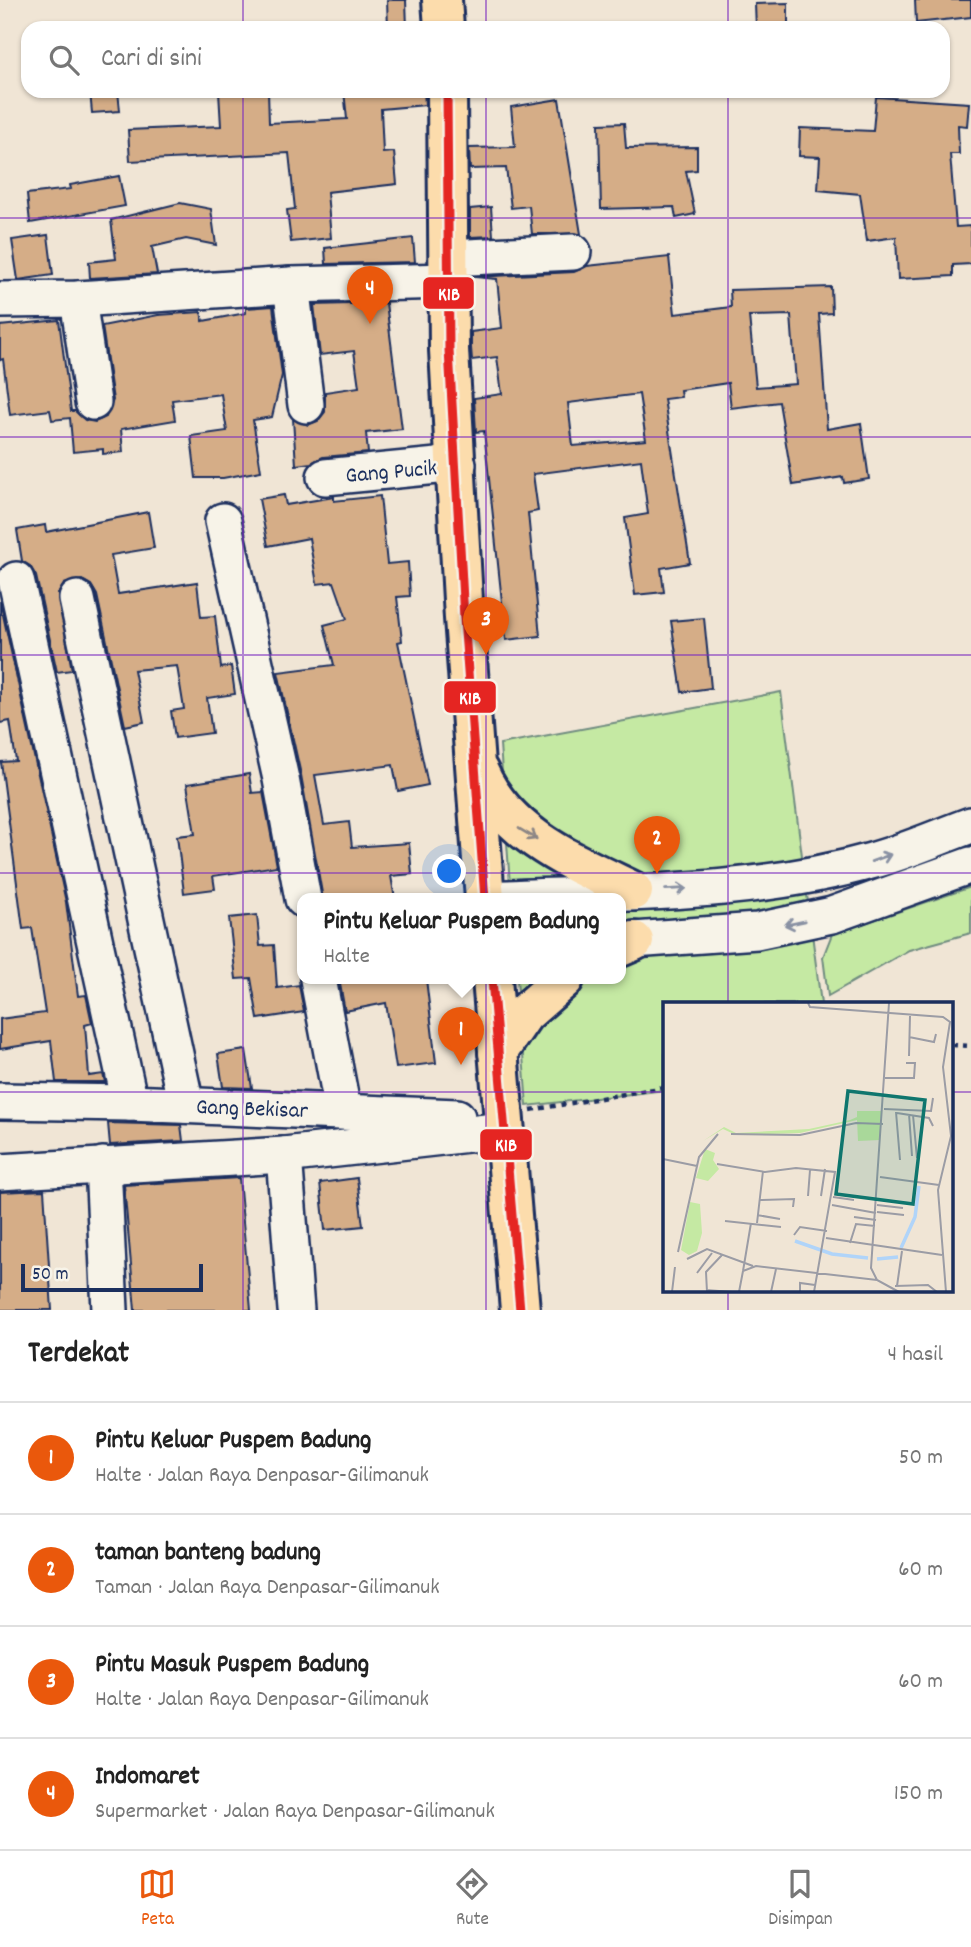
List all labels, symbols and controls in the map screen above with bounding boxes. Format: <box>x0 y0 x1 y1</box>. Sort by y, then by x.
search box <box>21 21 950 98</box>
icon: search <box>45 41 83 79</box>
text: Cari di sini <box>101 41 202 78</box>
pin: 4 <box>347 266 393 324</box>
line badge: K1B <box>422 276 475 310</box>
text: K1B <box>438 283 460 310</box>
street label: Gang Pucik <box>344 453 438 494</box>
pin: 3 <box>463 597 509 655</box>
line badge: K1B <box>443 680 497 714</box>
text: K1B <box>459 687 481 714</box>
pin: 2 <box>634 816 680 874</box>
one-way arrow <box>517 827 537 841</box>
one-way arrow <box>870 851 892 863</box>
your location <box>432 854 466 888</box>
one-way arrow <box>664 882 687 895</box>
popup <box>297 893 626 984</box>
text: Pintu Keluar Puspem Badung <box>323 904 600 941</box>
one-way arrow <box>784 917 807 931</box>
text: Halte <box>323 941 370 974</box>
inset map <box>663 1002 954 1293</box>
pin: 1 <box>438 1007 484 1065</box>
street label: Gang Bekisar <box>195 1092 309 1129</box>
line badge: K1B <box>479 1128 533 1161</box>
text: K1B <box>495 1134 517 1161</box>
scale bar <box>21 1261 203 1293</box>
text: 50 m <box>32 1262 69 1289</box>
text: Terdekat <box>28 1334 129 1377</box>
text: 4 hasil <box>888 1339 943 1372</box>
text: Pintu Keluar Puspem Badung <box>95 1423 371 1460</box>
text: 1 <box>48 1442 54 1475</box>
text: 50 m <box>899 1442 943 1475</box>
text: Halte · Jalan Raya Denpasar-Gilimanuk <box>95 1460 429 1493</box>
text: taman banteng badung <box>95 1535 321 1572</box>
text: 2 <box>46 1554 56 1587</box>
text: 60 m <box>898 1554 943 1587</box>
text: Taman · Jalan Raya Denpasar-Gilimanuk <box>95 1572 440 1605</box>
text: Pintu Masuk Puspem Badung <box>95 1647 369 1684</box>
text: 3 <box>46 1666 56 1699</box>
text: 60 m <box>898 1666 943 1699</box>
text: Halte · Jalan Raya Denpasar-Gilimanuk <box>95 1684 429 1717</box>
text: Indomaret <box>95 1759 200 1796</box>
text: 4 <box>46 1778 56 1811</box>
text: 150 m <box>894 1778 943 1811</box>
text: Supermarket · Jalan Raya Denpasar-Gilimanuk <box>95 1796 495 1829</box>
tab: Peta <box>138 1865 176 1934</box>
tab: Rute <box>453 1865 491 1934</box>
tab: Disimpan <box>768 1865 833 1934</box>

